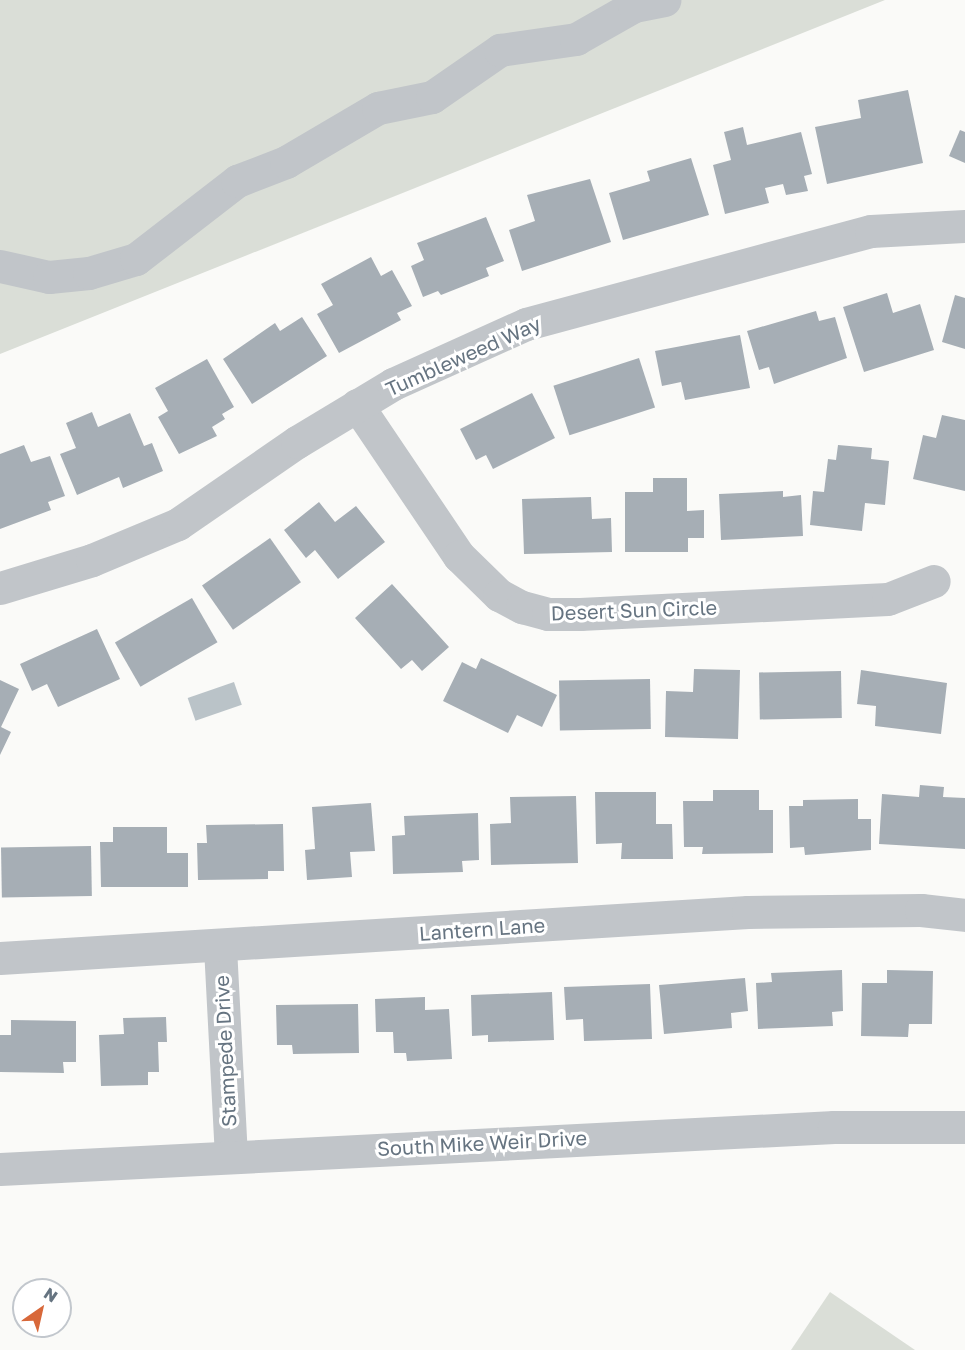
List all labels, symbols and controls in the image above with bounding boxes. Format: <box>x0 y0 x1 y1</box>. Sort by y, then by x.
street label: Tumbleweed Way <box>382 311 544 401</box>
street label: Desert Sun Circle <box>550 595 718 625</box>
street label: Lantern Lane <box>418 913 546 945</box>
street label: Stampede Drive <box>209 975 241 1127</box>
street label: South Mike Weir Drive <box>377 1126 587 1160</box>
north arrow <box>12 1278 72 1338</box>
text: N <box>40 1283 62 1306</box>

